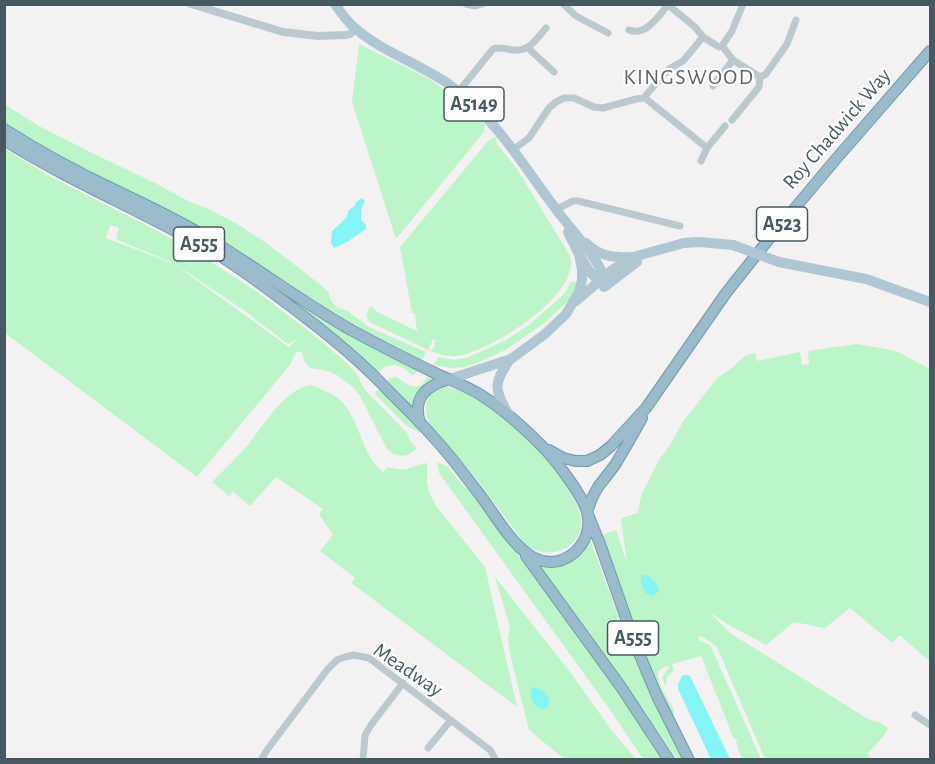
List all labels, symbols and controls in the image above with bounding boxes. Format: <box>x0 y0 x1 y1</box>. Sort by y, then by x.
street label: Roy Chadwick Way <box>778 63 896 195</box>
district label: KINGSWOOD <box>623 64 755 90</box>
road number: A5149 <box>444 87 504 121</box>
road number: A523 <box>756 207 808 241</box>
road number: A555 <box>174 227 224 261</box>
road number: A555 <box>608 621 658 655</box>
street label: Meadway <box>368 638 448 702</box>

